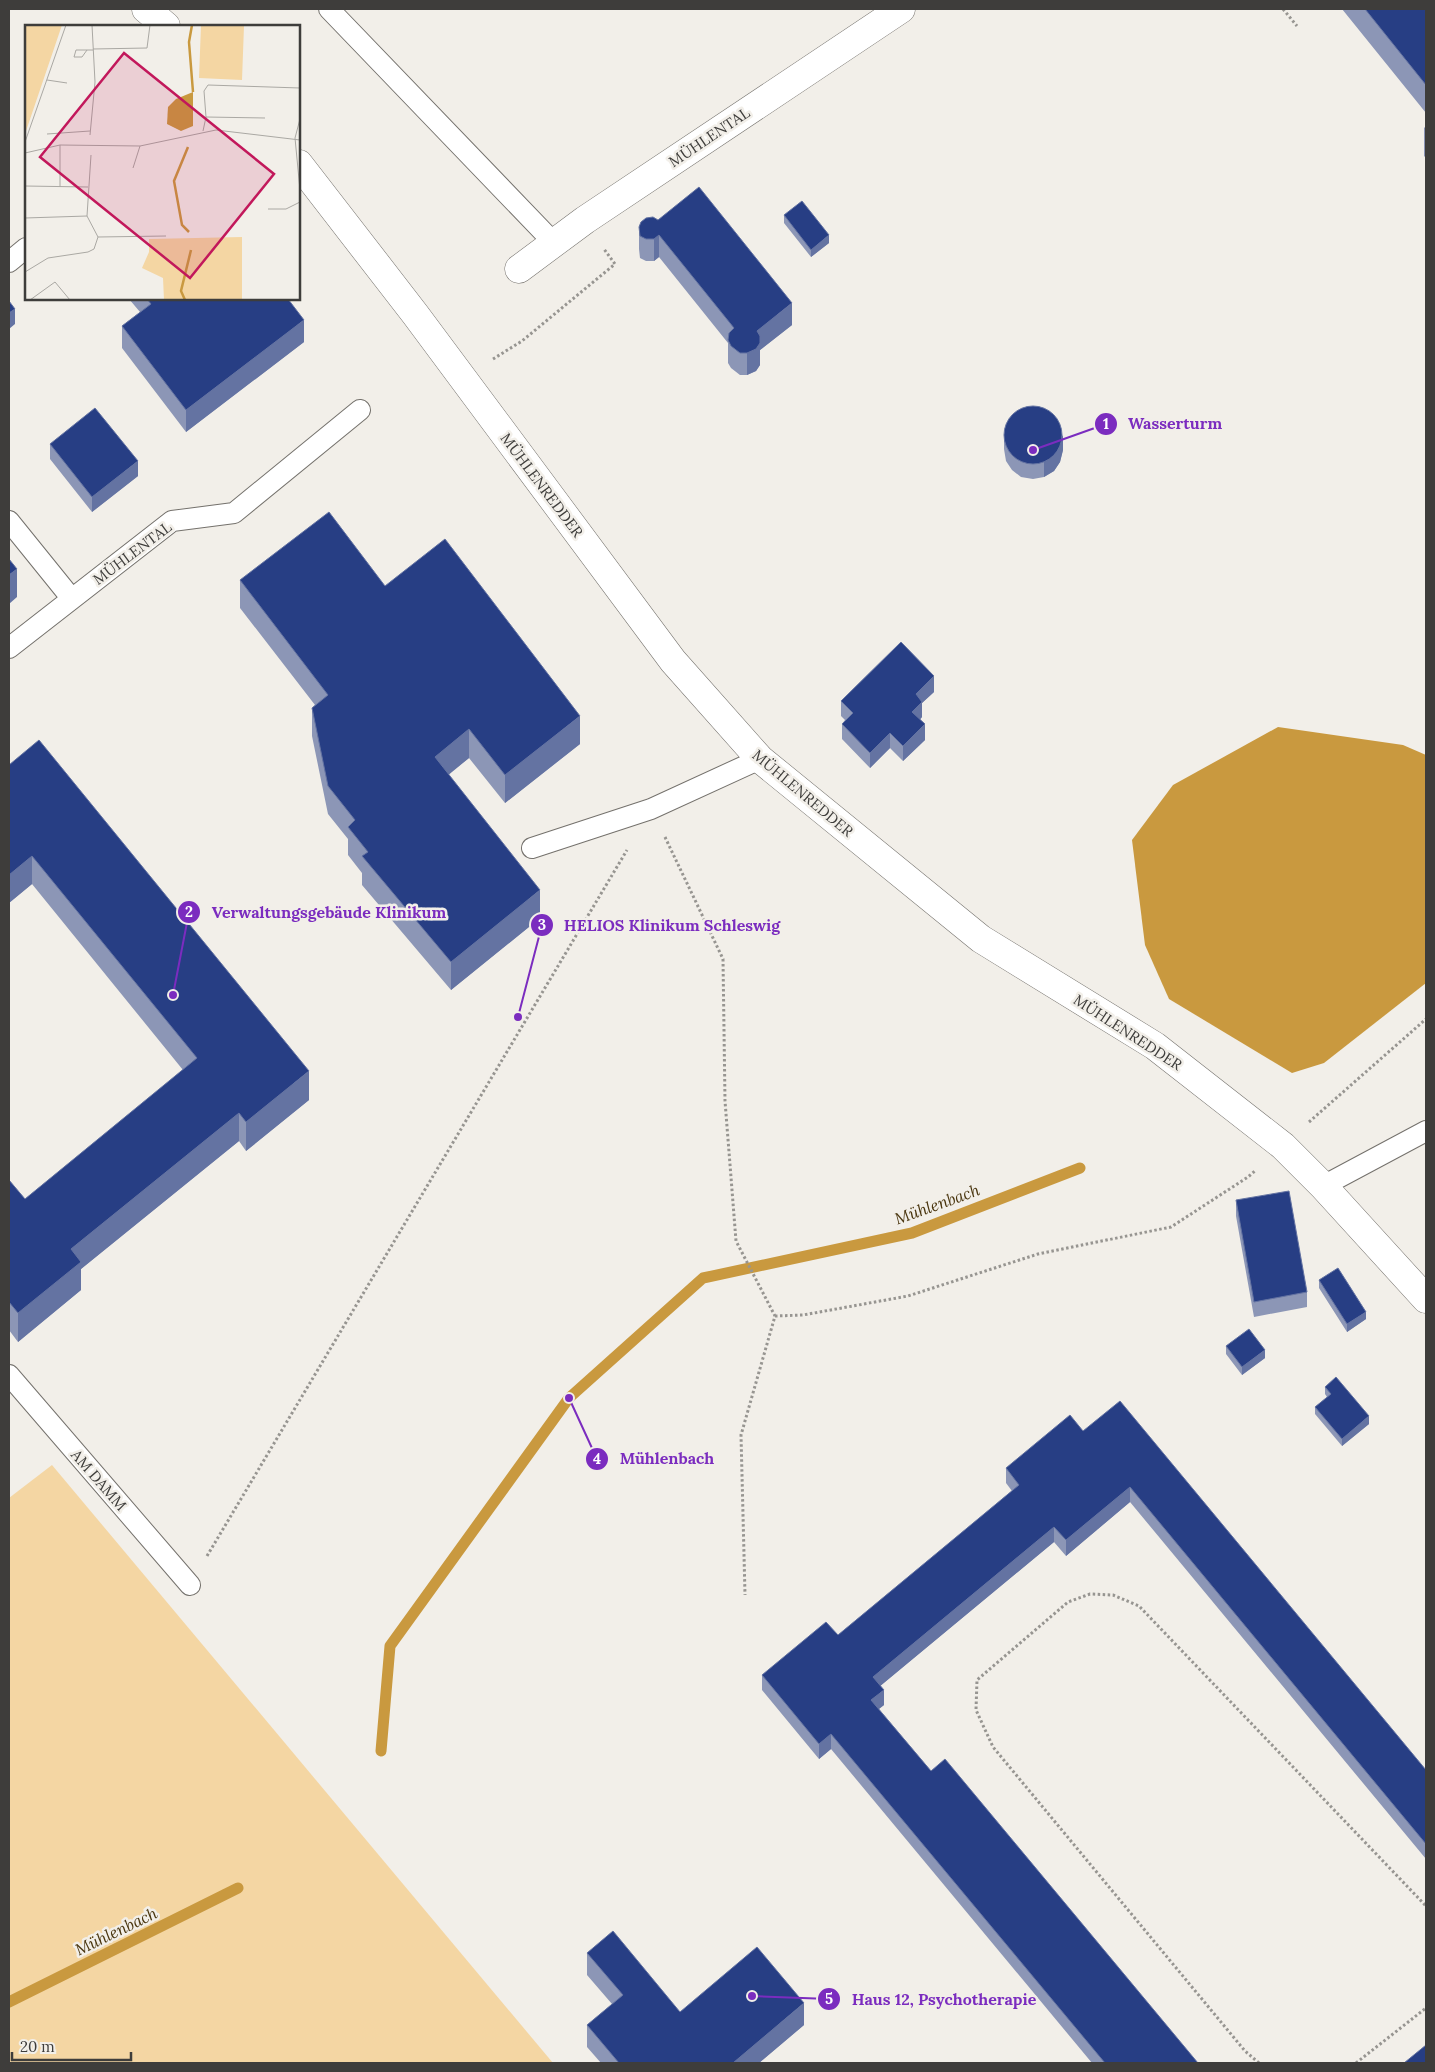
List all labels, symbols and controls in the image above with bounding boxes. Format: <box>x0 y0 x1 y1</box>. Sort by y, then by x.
inset map <box>25 25 300 300</box>
street label: MÜHLENTAL <box>665 103 753 171</box>
callout: Wasserturm <box>1093 408 1232 439</box>
text: Wasserturm <box>1128 413 1222 433</box>
text: 1 <box>1103 414 1109 433</box>
street label: MÜHLENREDDER <box>497 429 588 541</box>
street label: MÜHLENTAL <box>89 517 175 589</box>
street label: MÜHLENREDDER <box>749 745 858 841</box>
callout: Verwaltungsgebäude Klinikum <box>177 897 456 928</box>
text: 2 <box>185 902 193 921</box>
text: Verwaltungsgebäude Klinikum <box>212 902 446 922</box>
callout: HELIOS Klinikum Schleswig <box>529 910 791 941</box>
text: 3 <box>538 915 546 934</box>
text: HELIOS Klinikum Schleswig <box>564 915 781 935</box>
street label: MÜHLENREDDER <box>1070 990 1186 1075</box>
water label: Mühlenbach <box>892 1179 982 1229</box>
callout: Mühlenbach <box>585 1443 724 1474</box>
street label: AM DAMM <box>67 1445 131 1515</box>
text: Mühlenbach <box>620 1448 714 1468</box>
text: 4 <box>593 1449 601 1468</box>
water label: Mühlenbach <box>72 1903 160 1959</box>
callout: Haus 12, Psychotherapie <box>816 1984 1046 2015</box>
text: 5 <box>825 1989 833 2008</box>
text: Haus 12, Psychotherapie <box>852 1989 1037 2009</box>
scale bar <box>12 2030 131 2062</box>
text: 20 m <box>20 2037 55 2056</box>

